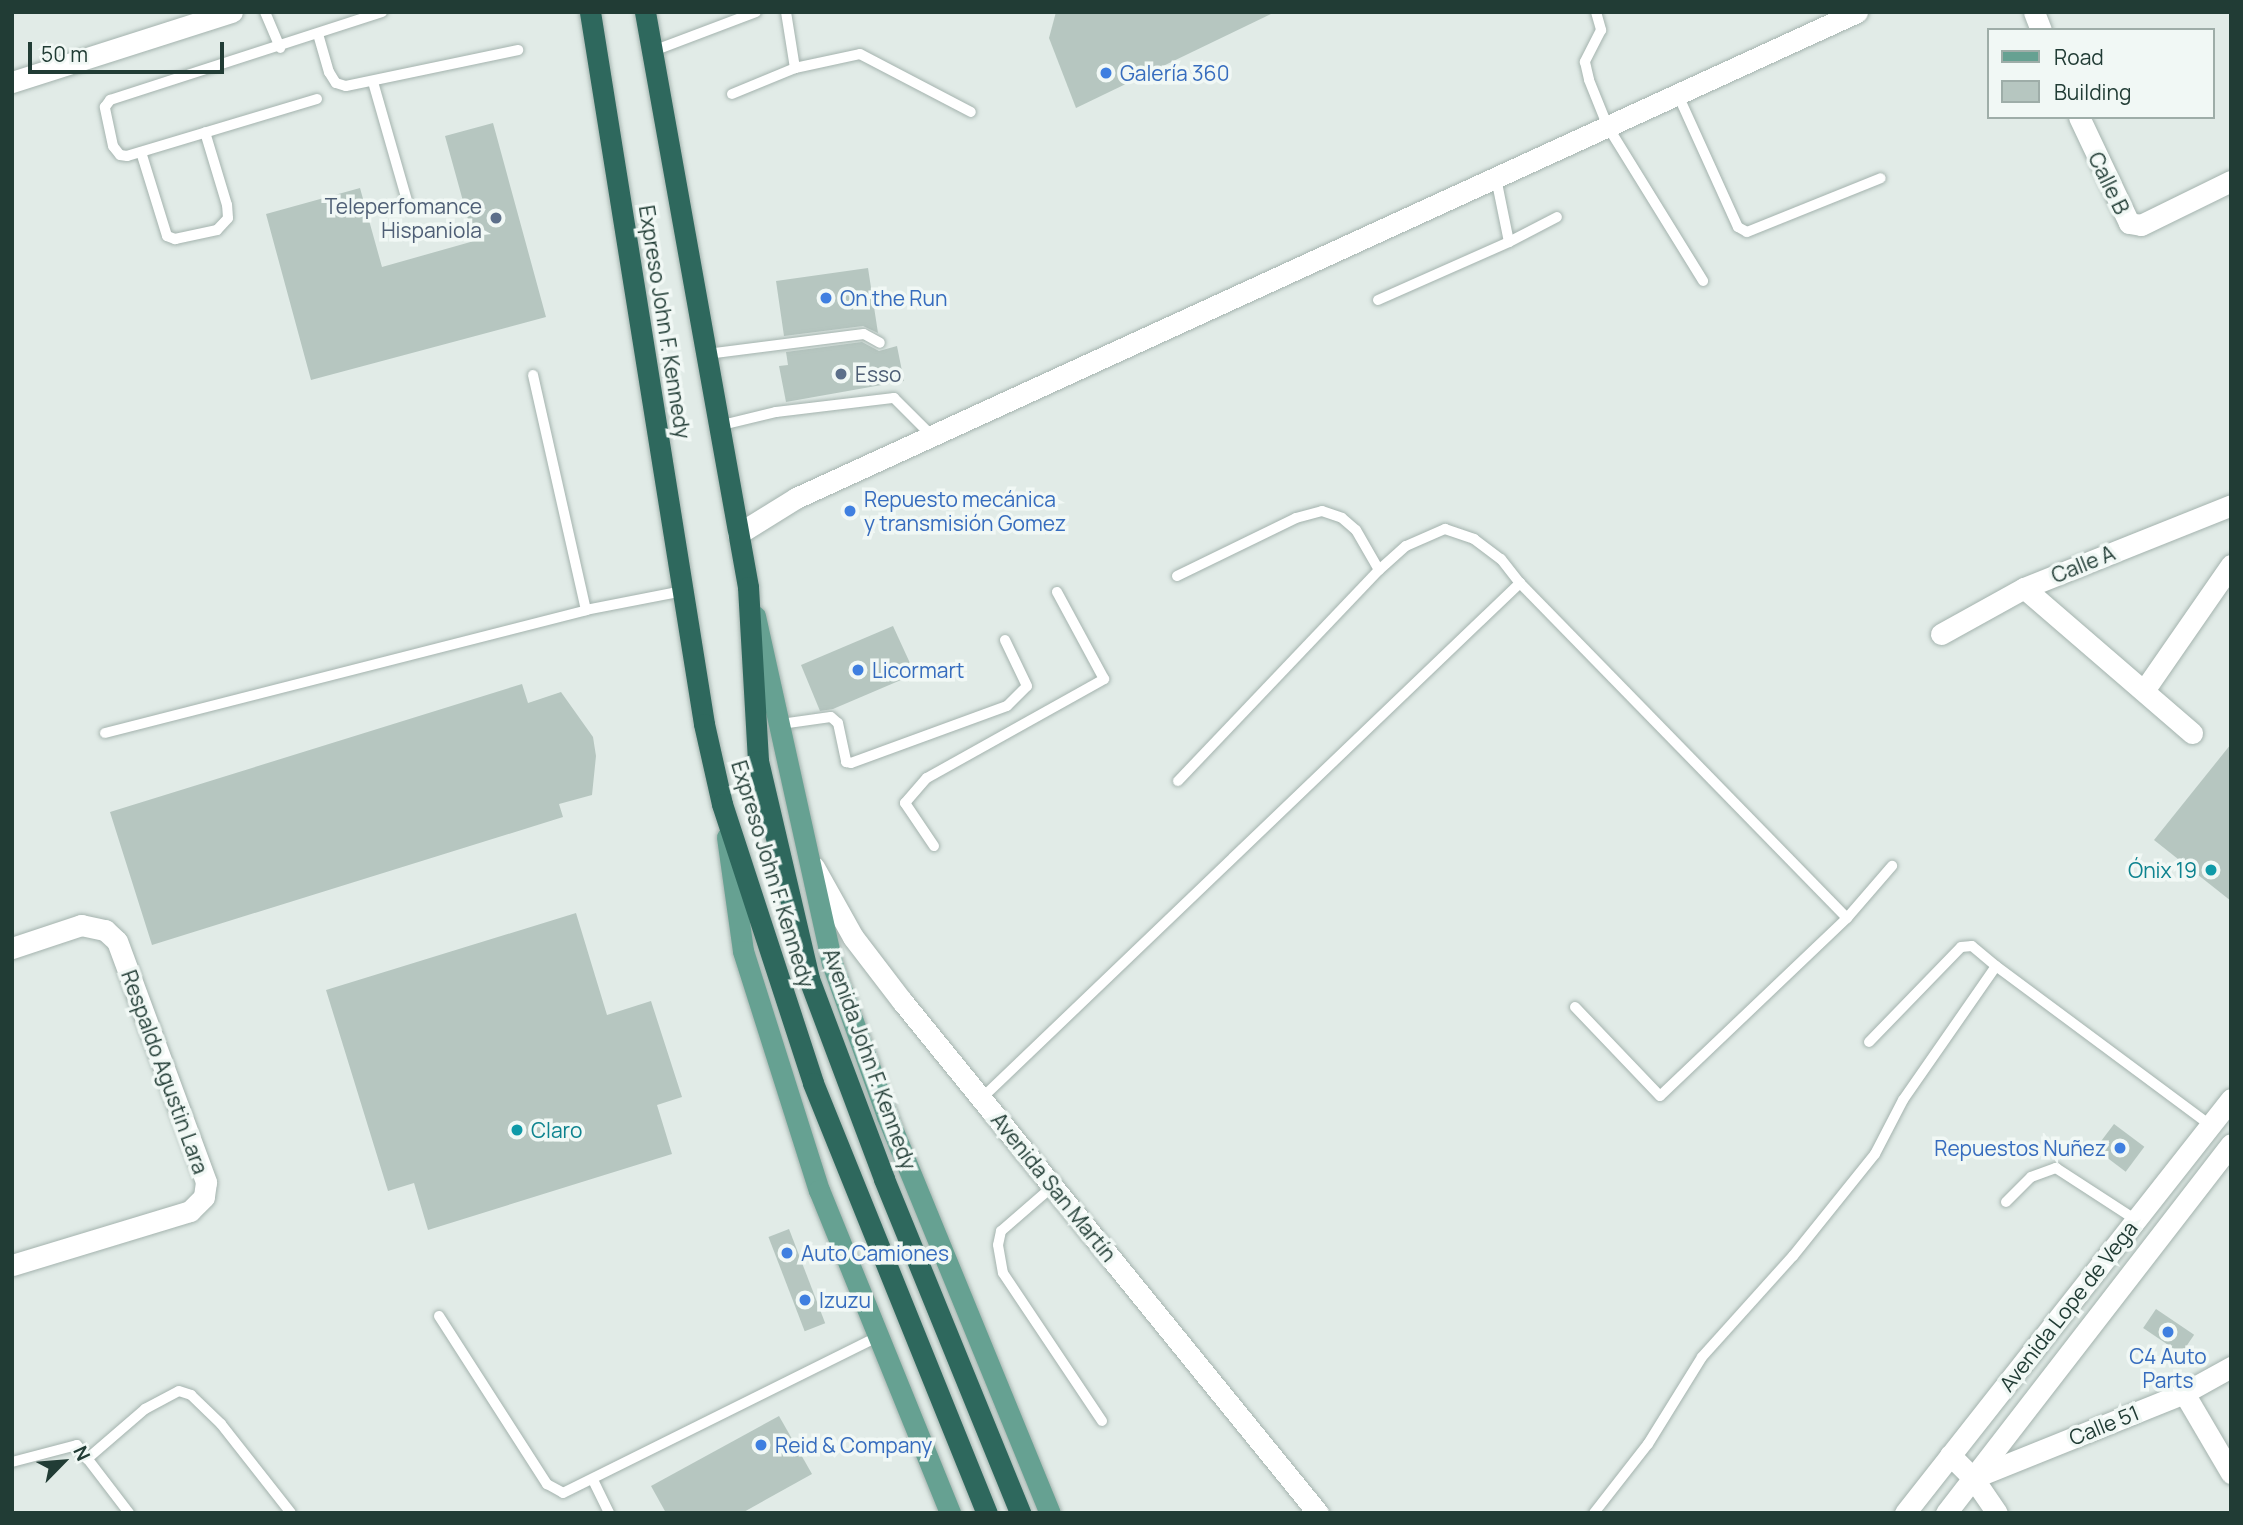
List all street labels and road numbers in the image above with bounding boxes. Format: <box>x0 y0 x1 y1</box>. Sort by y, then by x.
street label: Calle B <box>2083 148 2135 218</box>
street label: Expreso John F. Kennedy <box>634 203 696 441</box>
street label: Calle A <box>2048 540 2118 588</box>
street label: Expreso John F. Kennedy <box>726 757 820 991</box>
street label: Avenida John F. Kennedy <box>818 945 922 1173</box>
street label: Respaldo Agustin Lara <box>116 967 214 1177</box>
street label: Avenida San Martín <box>986 1107 1122 1267</box>
street label: Avenida Lope de Vega <box>1994 1216 2142 1396</box>
street label: Calle 51 <box>2065 1400 2143 1450</box>

